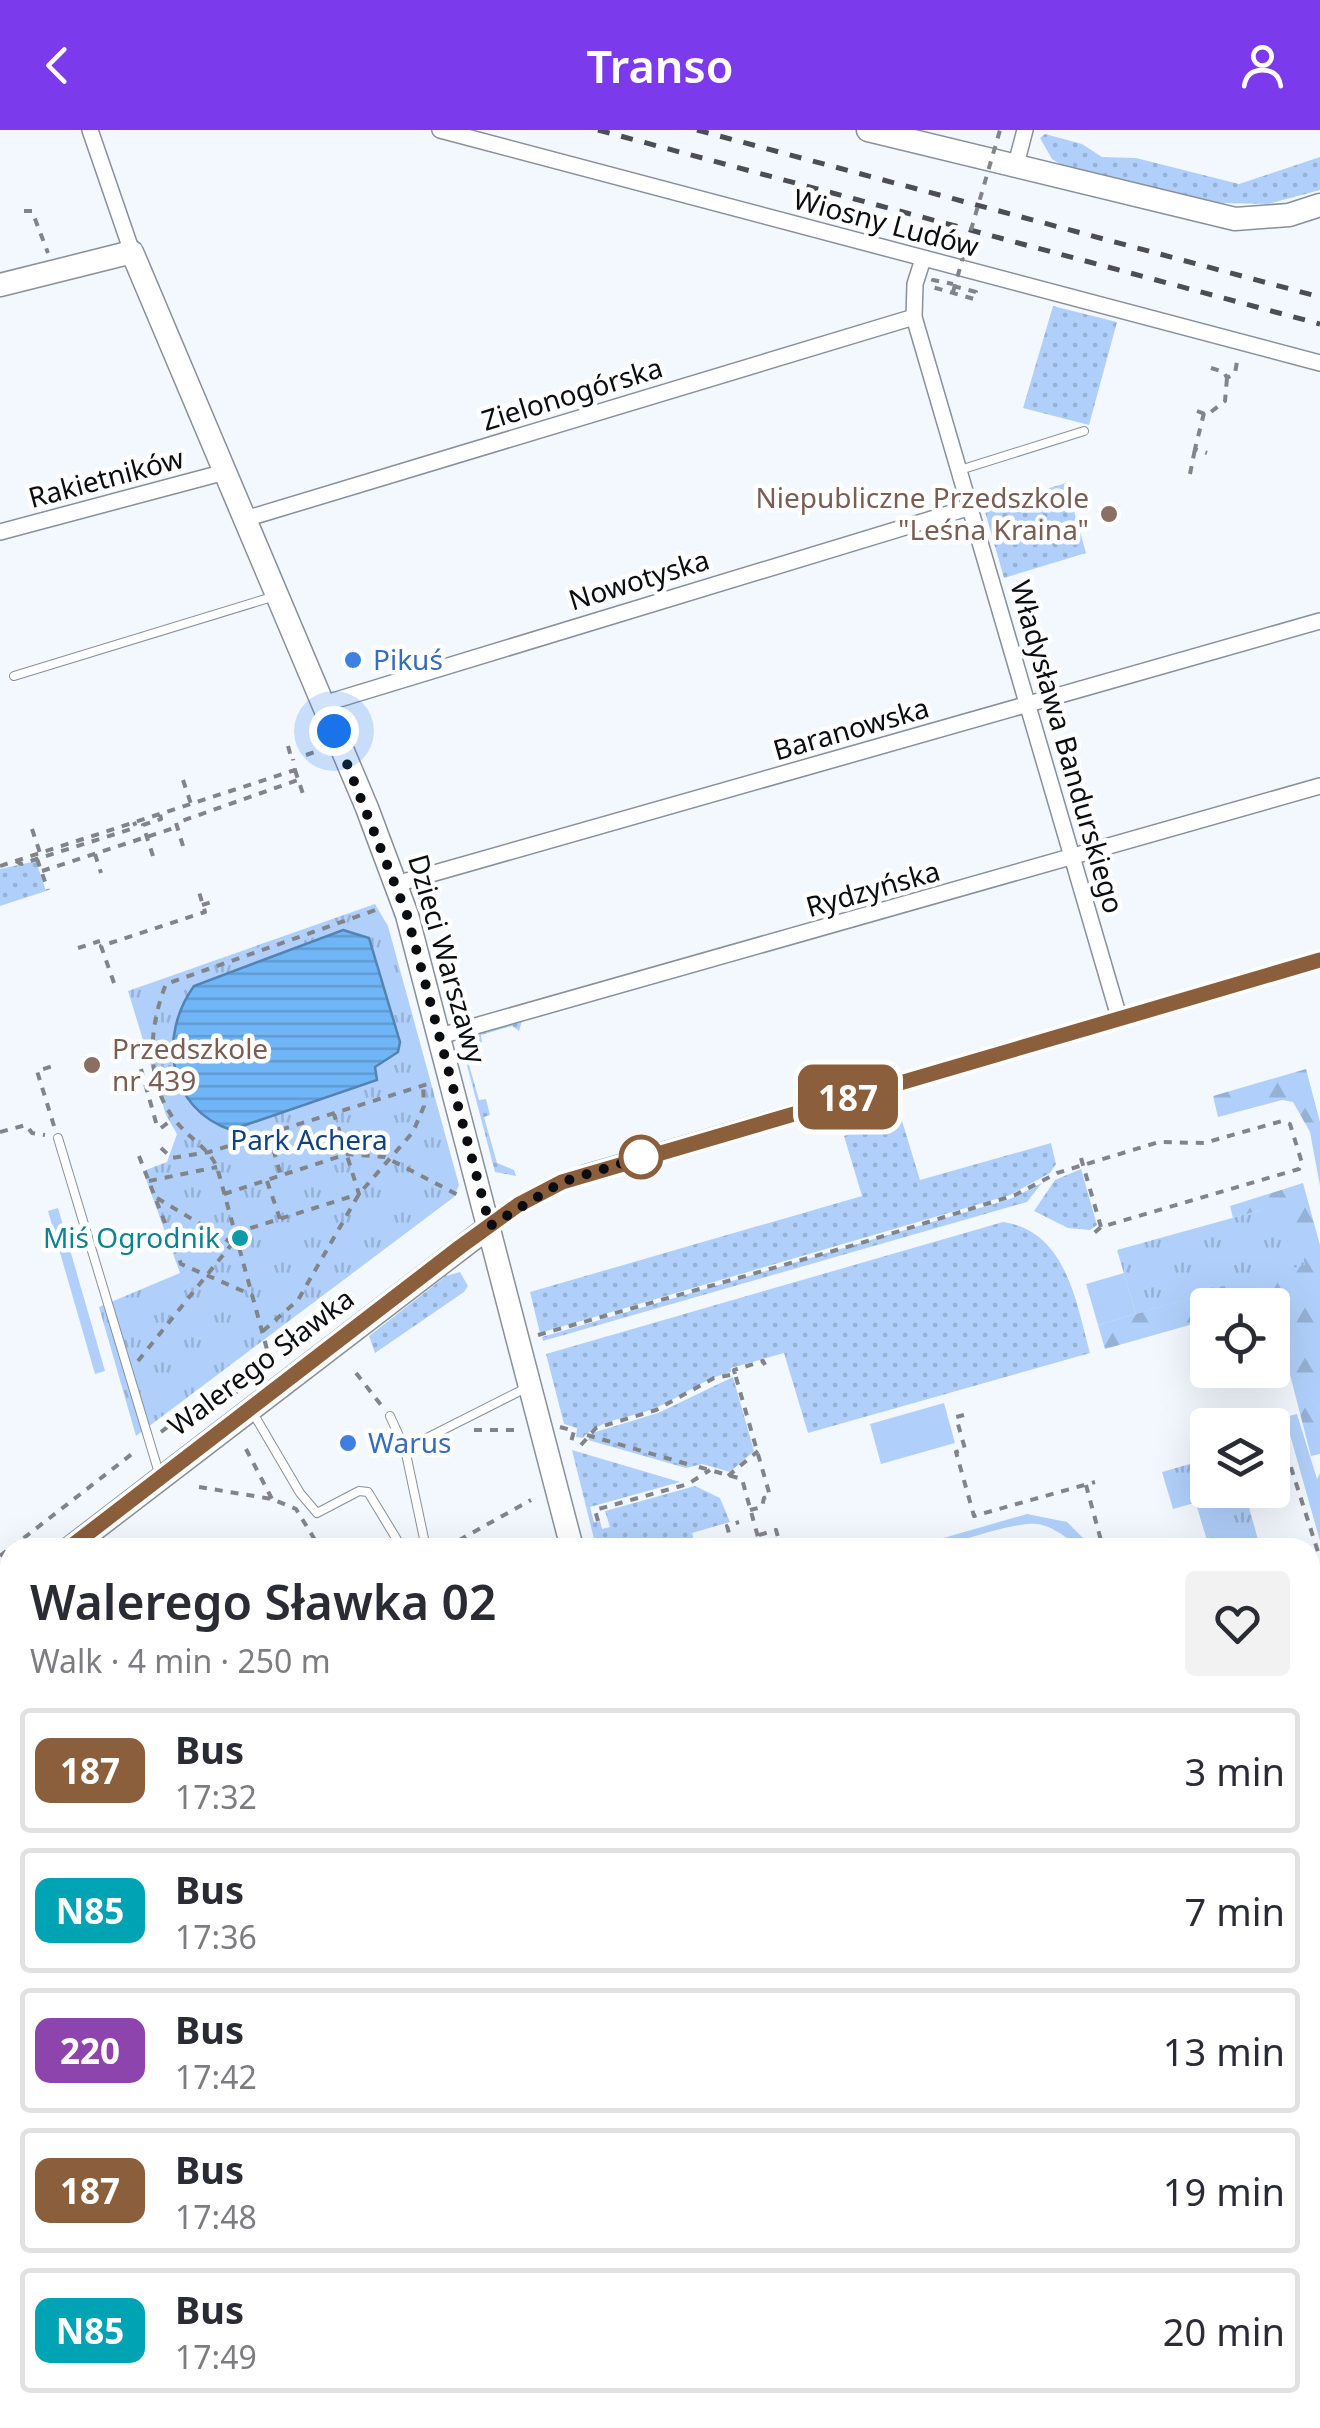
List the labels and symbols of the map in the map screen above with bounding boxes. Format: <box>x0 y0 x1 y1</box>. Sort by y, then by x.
street label: Wiosny Ludów <box>790 179 983 265</box>
street label: Zielonogórska <box>477 348 667 439</box>
street label: Rakietników <box>24 438 187 516</box>
place label: Niepubliczne Przedszkole "Leśna Kraina" <box>755 478 1089 548</box>
marker: Niepubliczne Przedszkole "Leśna Kraina" <box>1098 503 1120 525</box>
street label: Nowotyska <box>564 540 714 618</box>
street label: Władysława Bandurskiego <box>1002 576 1134 918</box>
place label: Pikuś <box>373 640 443 678</box>
marker: Pikuś <box>342 649 364 671</box>
street label: Baranowska <box>768 688 933 768</box>
your location <box>309 706 359 756</box>
street label: Dzieci Warszawy <box>400 850 496 1068</box>
street label: Rydzyńska <box>801 851 944 925</box>
place label: Przedszkole nr 439 <box>112 1029 268 1099</box>
marker: Przedszkole nr 439 <box>81 1054 103 1076</box>
line badge: 187 <box>790 1064 906 1130</box>
park label: Park Achera <box>230 1120 388 1158</box>
unlabelled marker <box>620 1136 662 1178</box>
place label: Miś Ogrodnik <box>43 1218 220 1256</box>
marker: Miś Ogrodnik <box>229 1227 251 1249</box>
street label: Walerego Sławka <box>160 1279 361 1444</box>
place label: Warus <box>368 1423 451 1461</box>
marker: Warus <box>337 1432 359 1454</box>

